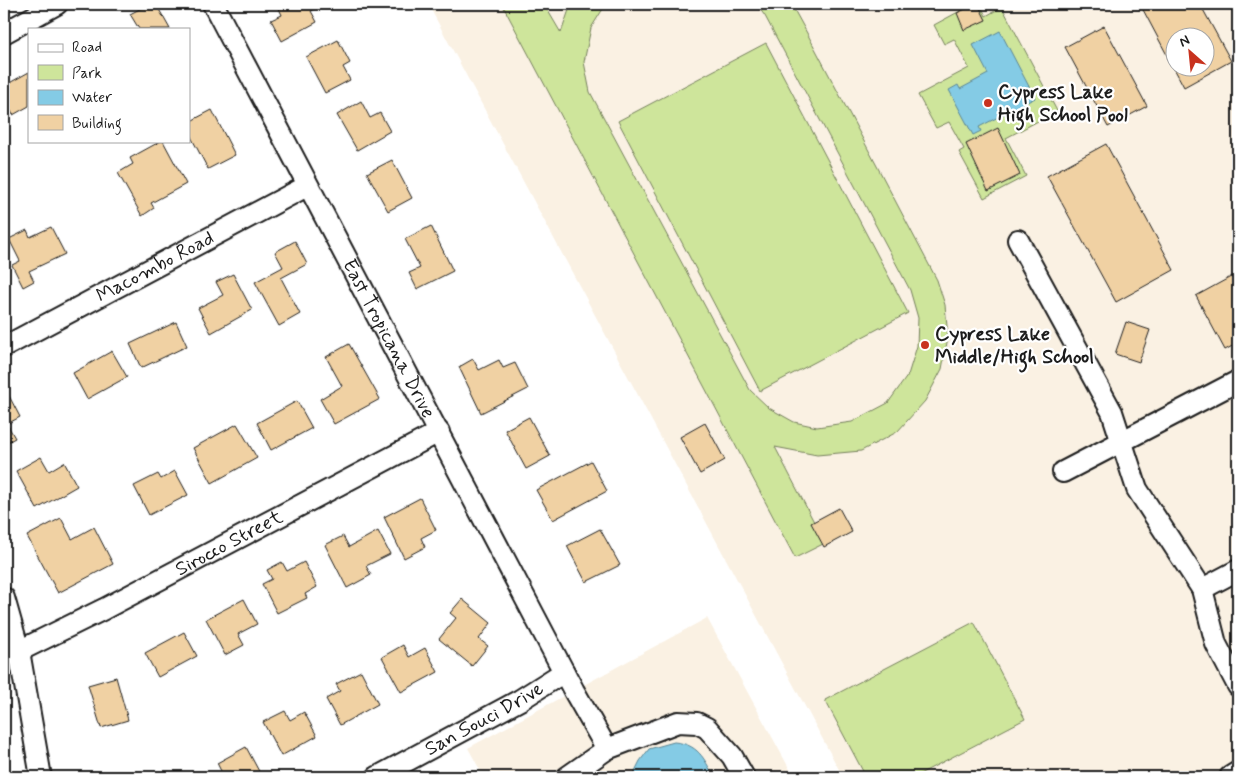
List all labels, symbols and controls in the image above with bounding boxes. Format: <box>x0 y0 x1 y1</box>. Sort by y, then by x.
legend <box>28 28 190 142</box>
north arrow <box>1164 28 1214 78</box>
text: N <box>1176 31 1193 51</box>
text: Road <box>72 38 102 58</box>
text: Park <box>72 64 102 84</box>
place label: Cypress Lake High School Pool <box>998 79 1128 131</box>
text: Water <box>72 88 112 108</box>
marker: Cypress Lake High School Pool <box>982 97 994 109</box>
text: Building <box>72 114 122 135</box>
street label: Macombo Road <box>91 224 219 309</box>
street label: East Tropicana Drive <box>336 254 442 423</box>
place label: Cypress Lake Middle/High School <box>935 321 1094 373</box>
marker: Cypress Lake Middle/High School <box>919 339 931 351</box>
street label: Sirocco Street <box>170 503 288 583</box>
street label: San Souci Drive <box>420 675 549 762</box>

